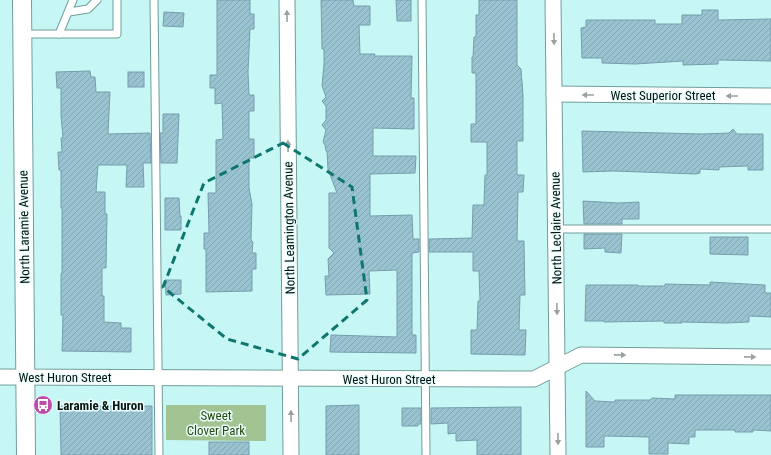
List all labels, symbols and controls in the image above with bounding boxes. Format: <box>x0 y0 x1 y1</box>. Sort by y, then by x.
one-way arrow <box>284 9 290 22</box>
one-way arrow <box>551 33 557 46</box>
street label: West Superior Street <box>611 88 716 103</box>
one-way arrow <box>582 91 594 98</box>
one-way arrow <box>725 93 738 99</box>
one-way arrow <box>285 139 291 152</box>
street label: North Leamington Avenue <box>280 161 298 295</box>
street label: North Laramie Avenue <box>16 170 32 284</box>
street label: North Leclaire Avenue <box>548 171 564 285</box>
one-way arrow <box>554 303 560 316</box>
one-way arrow <box>614 352 627 358</box>
one-way arrow <box>744 354 757 360</box>
street label: West Huron Street <box>18 370 112 385</box>
street label: West Huron Street <box>342 372 436 387</box>
bus stop icon: Laramie & Huron <box>32 394 54 416</box>
place label: Laramie & Huron <box>57 398 144 413</box>
park label: Sweet Clover Park <box>187 408 245 438</box>
one-way arrow <box>288 409 294 422</box>
one-way arrow <box>555 433 561 446</box>

